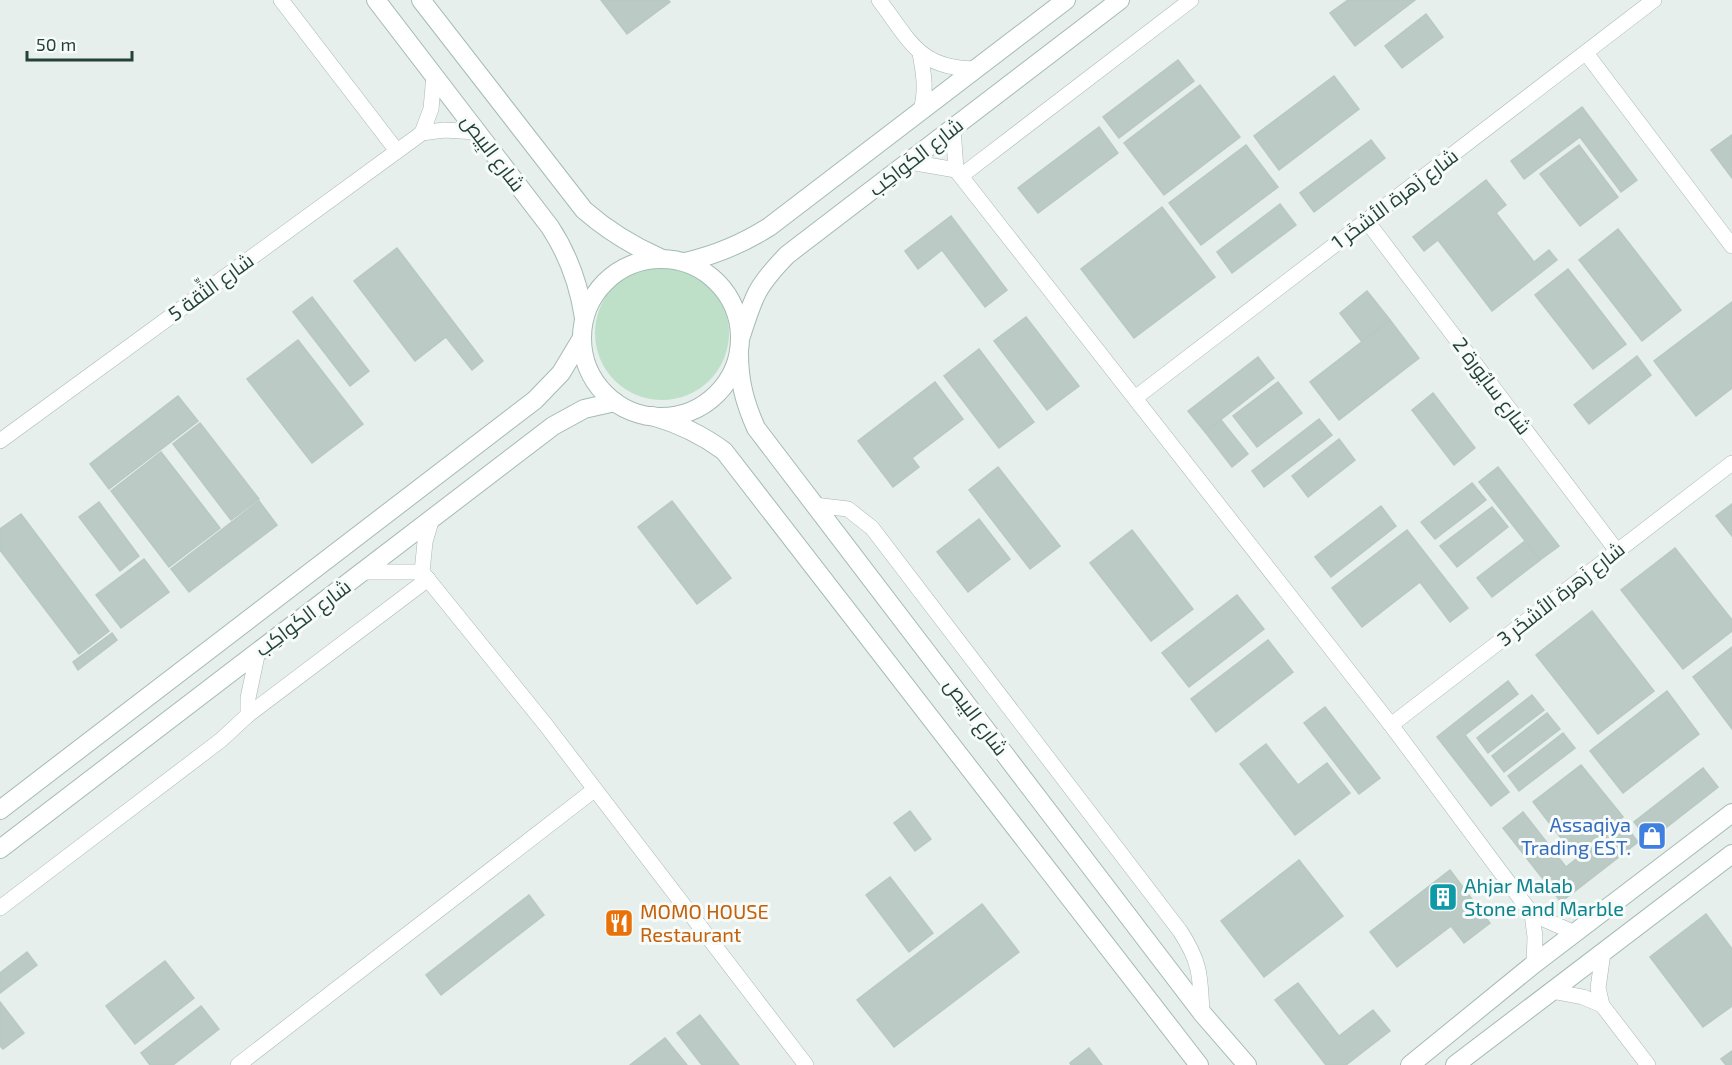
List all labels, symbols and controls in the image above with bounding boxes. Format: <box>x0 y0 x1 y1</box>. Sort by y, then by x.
scale bar <box>27 24 132 62</box>
text: 50 m <box>36 33 76 55</box>
street label: شارع البِيص <box>455 109 531 197</box>
street label: شارع الكَواكِب <box>863 112 969 203</box>
street label: شارع زَهرة الأشخَر 1 <box>1327 143 1464 256</box>
street label: شارع الثِّقة 5 <box>161 245 259 328</box>
street label: شارع سايُورة 2 <box>1446 332 1537 440</box>
street label: شارع زَهرة الأشخَر 3 <box>1492 536 1631 653</box>
street label: شارع الكَواكِب <box>250 574 357 663</box>
street label: شارع البِيص <box>938 673 1014 761</box>
place label: Assaqiya Trading EST. <box>1521 812 1631 859</box>
shop icon: Assaqiya Trading EST. <box>1636 820 1668 852</box>
place label: Ahjar Malab Stone and Marble <box>1464 873 1624 920</box>
building icon: Ahjar Malab Stone and Marble <box>1427 881 1459 913</box>
place label: MOMO HOUSE Restaurant <box>640 899 769 946</box>
restaurant icon: MOMO HOUSE Restaurant <box>603 907 635 939</box>

